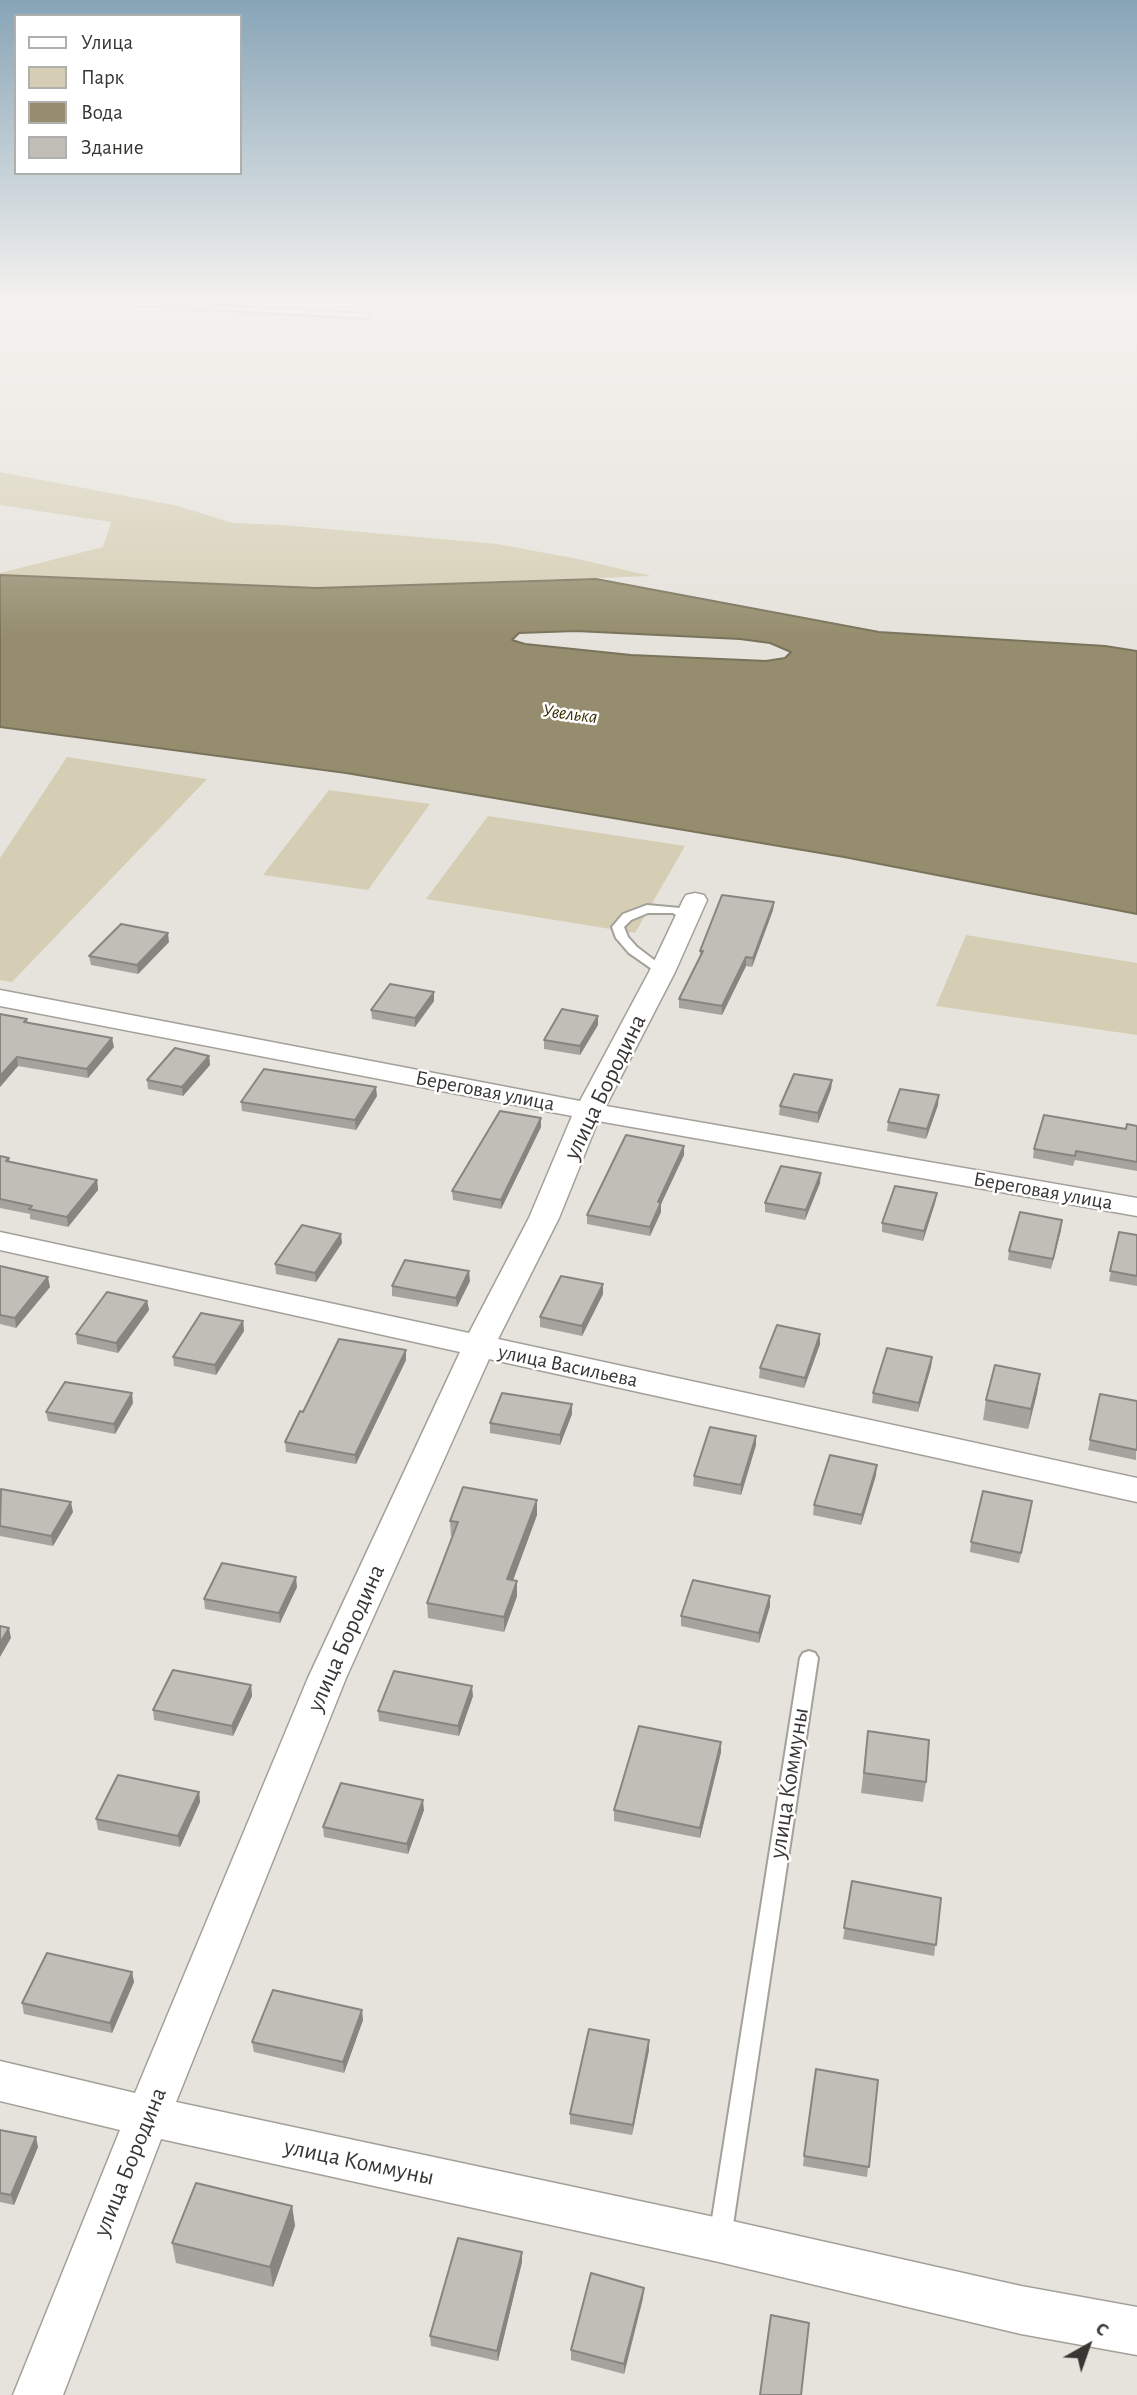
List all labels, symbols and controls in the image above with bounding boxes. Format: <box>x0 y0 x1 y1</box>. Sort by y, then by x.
legend <box>14 14 242 175</box>
text: Улица <box>81 32 133 53</box>
text: Парк <box>81 67 124 88</box>
text: Вода <box>81 102 123 123</box>
text: Здание <box>81 137 144 158</box>
water label: Увелька <box>541 699 599 729</box>
street label: улица Бородина <box>557 1010 653 1164</box>
street label: Береговая улица <box>413 1065 557 1117</box>
street label: Береговая улица <box>971 1166 1115 1216</box>
street label: улица Васильева <box>496 1339 640 1393</box>
street label: улица Бородина <box>301 1560 391 1716</box>
street label: улица Коммуны <box>763 1705 815 1861</box>
street label: улица Бородина <box>87 2083 173 2241</box>
street label: улица Коммуны <box>281 2132 437 2192</box>
north arrow <box>1053 2311 1123 2381</box>
text: С <box>1092 2319 1112 2340</box>

